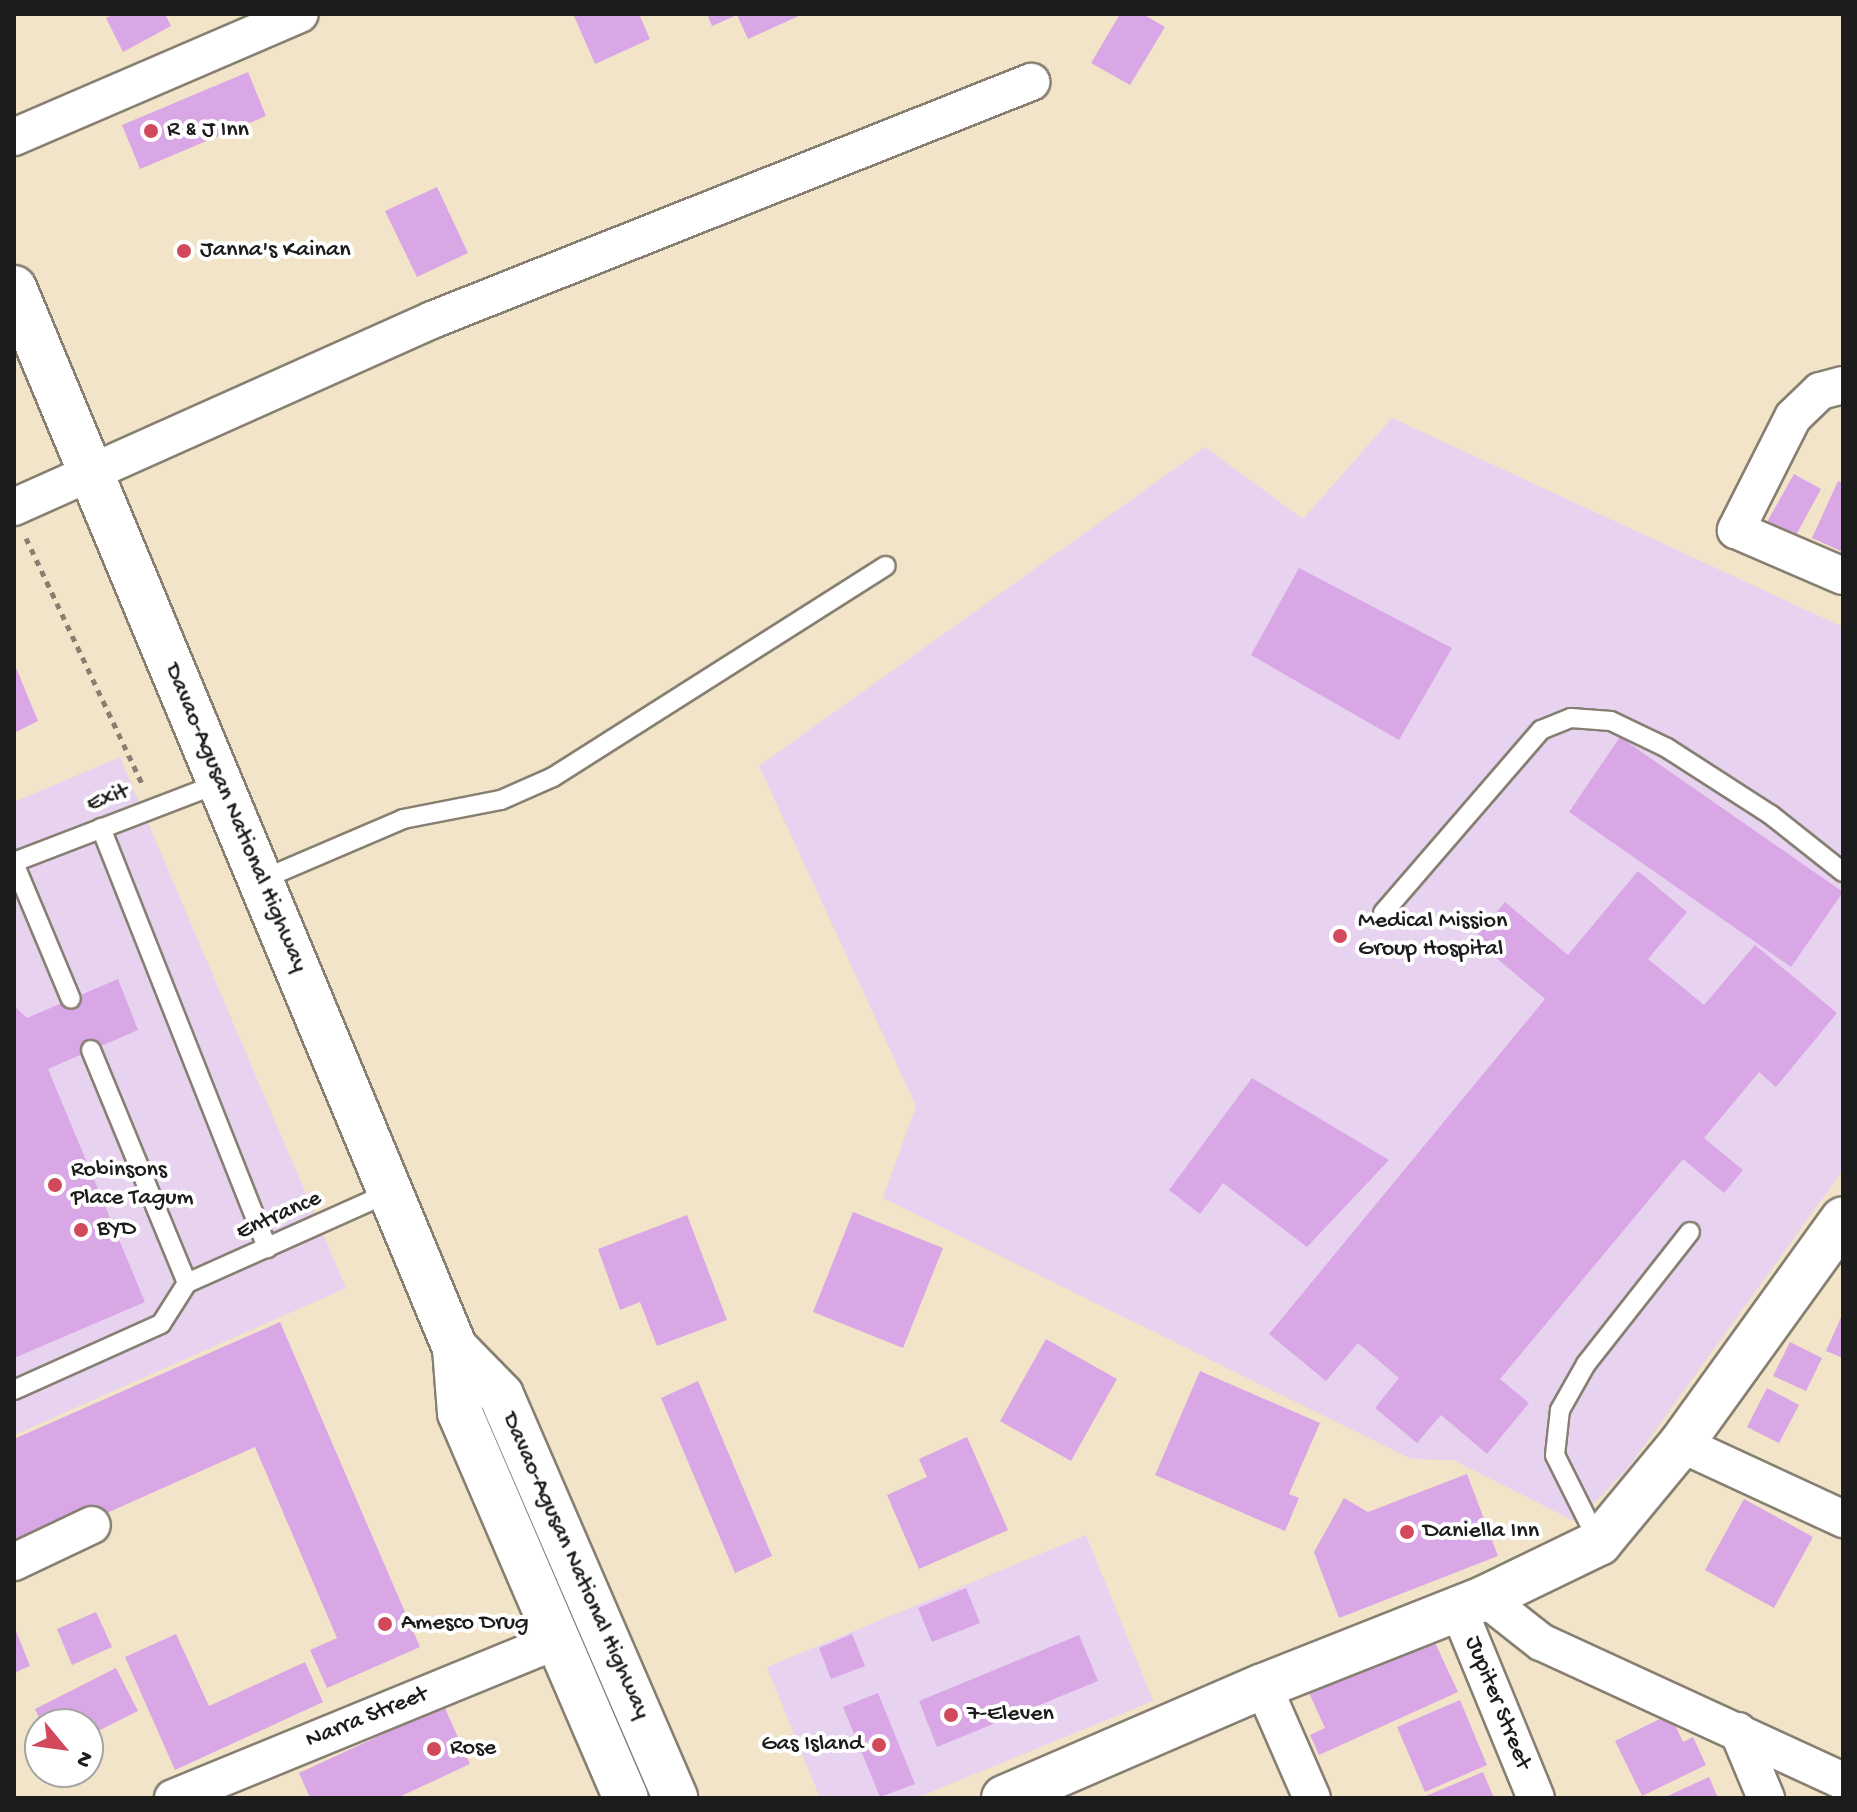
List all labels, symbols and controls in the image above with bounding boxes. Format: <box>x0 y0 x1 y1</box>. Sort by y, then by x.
place label: R & J Inn <box>167 117 249 145</box>
marker: R & J Inn <box>142 122 160 140</box>
place label: Janna's Kainan <box>200 237 351 265</box>
marker: Janna's Kainan <box>175 242 193 260</box>
street label: Davao-Agusan National Highway <box>157 659 313 977</box>
street label: Exit <box>83 778 133 820</box>
place label: Medical Mission Group Hospital <box>1358 908 1507 964</box>
marker: Medical Mission Group Hospital <box>1329 925 1351 947</box>
place label: Robinsons Place Tagum <box>71 1157 194 1213</box>
marker: Robinsons Place Tagum <box>46 1176 64 1194</box>
street label: Entrance <box>232 1185 326 1247</box>
place label: BYD <box>97 1216 136 1244</box>
marker: BYD <box>72 1221 90 1239</box>
street label: Davao-Agusan National Highway <box>494 1408 656 1724</box>
place label: Daniella Inn <box>1423 1518 1539 1546</box>
marker: Daniella Inn <box>1398 1523 1416 1541</box>
place label: Amesco Drug <box>401 1610 529 1638</box>
marker: Amesco Drug <box>376 1615 394 1633</box>
street label: Jupiter Street <box>1457 1632 1537 1774</box>
street label: Narra Street <box>302 1680 432 1756</box>
place label: 7-Eleven <box>967 1701 1054 1729</box>
marker: 7-Eleven <box>942 1706 960 1724</box>
north arrow <box>24 1708 104 1788</box>
place label: Gas Island <box>761 1731 863 1759</box>
place label: Rose <box>450 1735 496 1763</box>
marker: Gas Island <box>870 1736 888 1754</box>
marker: Rose <box>425 1740 443 1758</box>
text: N <box>68 1746 98 1771</box>

